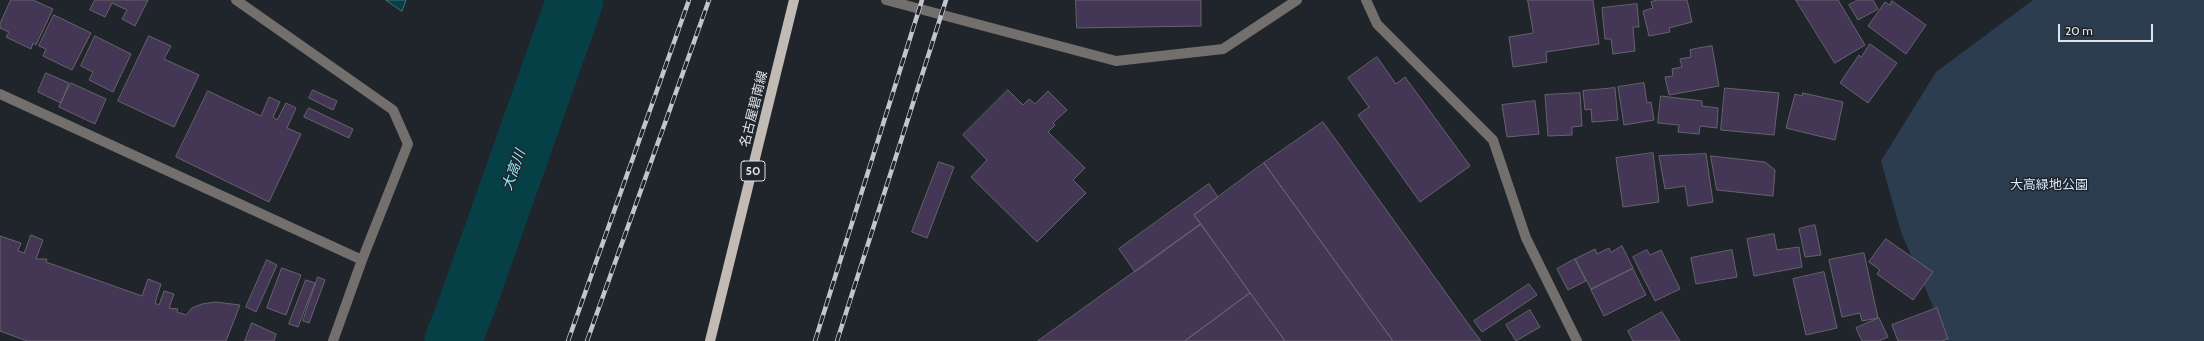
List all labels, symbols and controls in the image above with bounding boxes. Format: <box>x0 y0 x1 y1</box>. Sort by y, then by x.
scale bar <box>2060 16 2155 42</box>
text: 20 m <box>2065 23 2093 38</box>
street label: 名古屋碧南線 <box>737 69 771 149</box>
water label: 大高川 <box>499 147 529 193</box>
road number: 50 <box>741 161 765 181</box>
park label: 大高緑地公園 <box>2010 177 2088 193</box>

